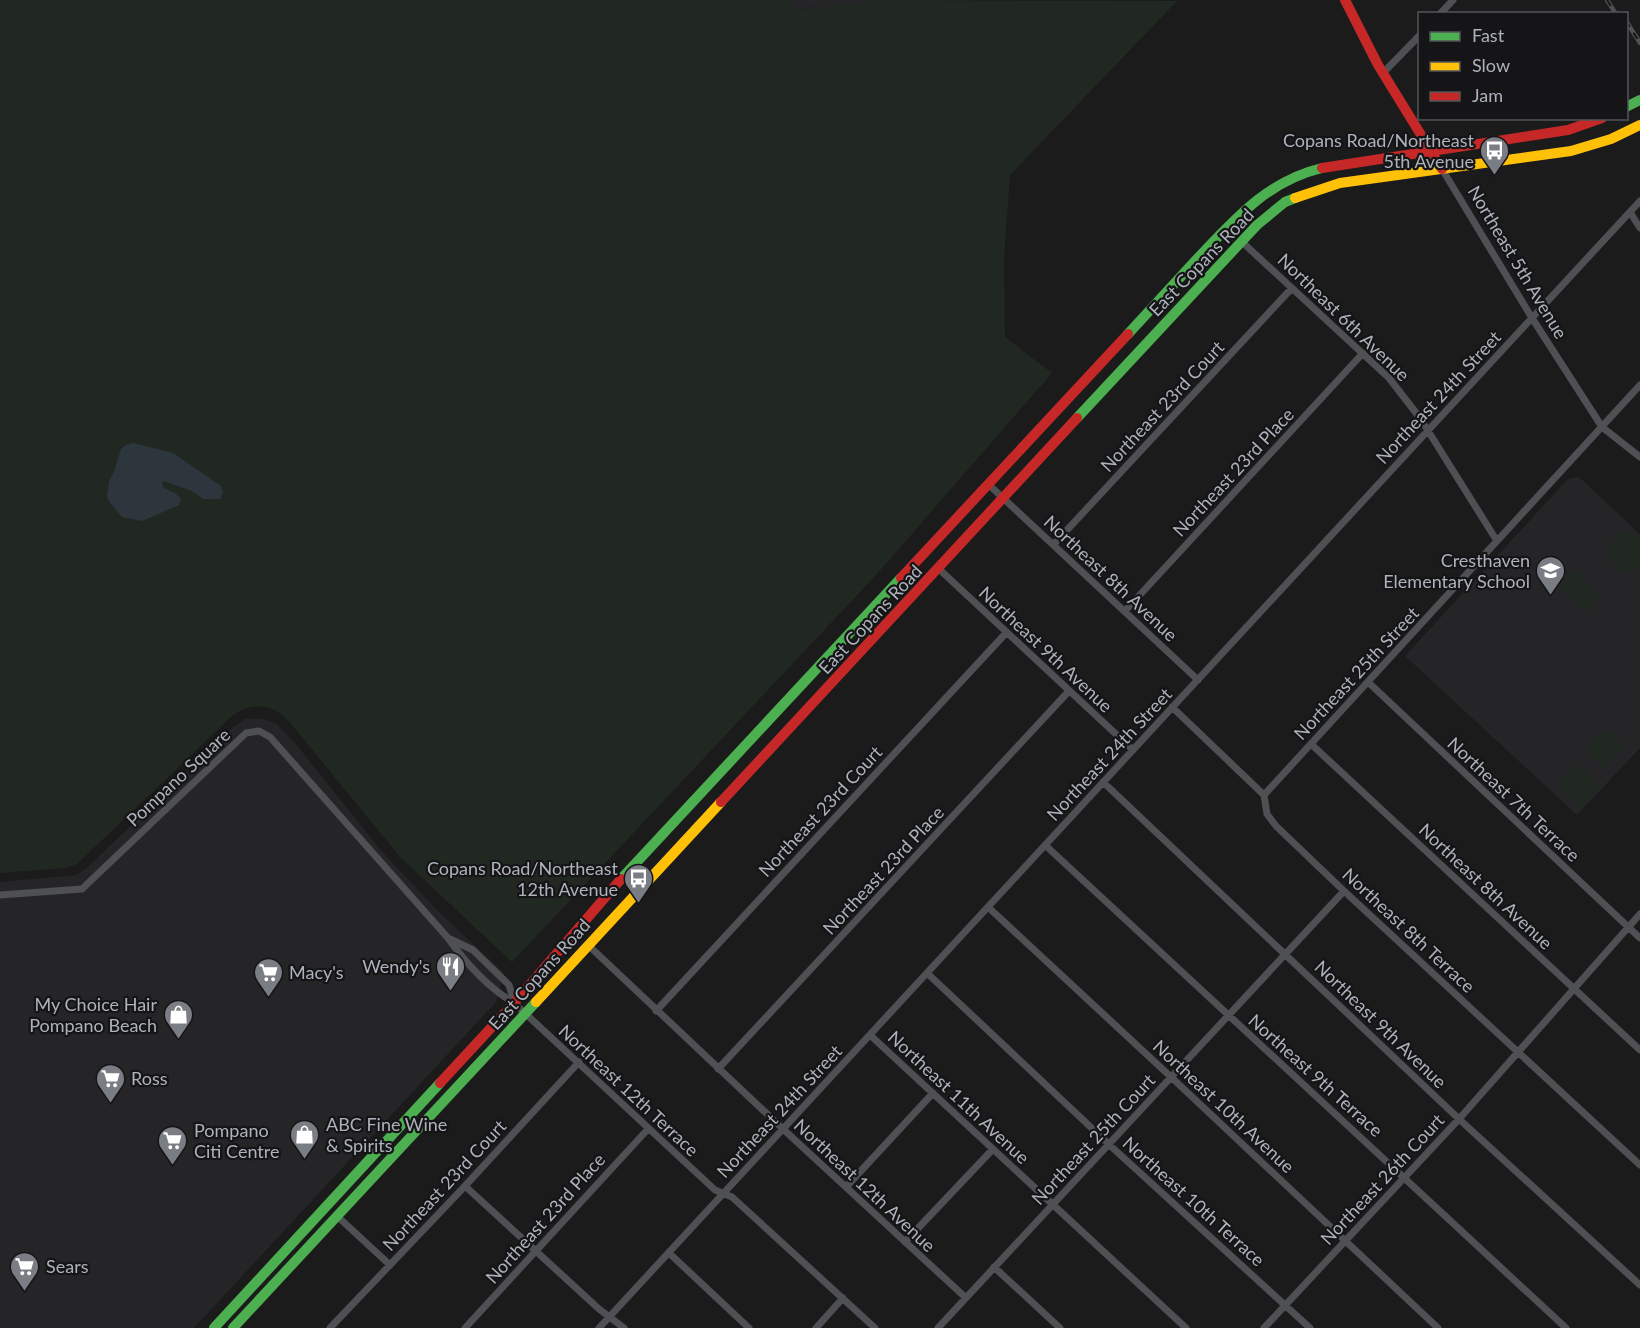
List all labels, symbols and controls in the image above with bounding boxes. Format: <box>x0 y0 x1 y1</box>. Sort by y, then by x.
legend <box>1418 12 1628 120</box>
text: Fast <box>1472 24 1505 46</box>
text: Slow <box>1472 54 1510 76</box>
text: Jam <box>1472 84 1503 106</box>
place label: Copans Road/Northeast 5th Avenue <box>1283 129 1475 172</box>
bus stop icon: Copans Road/Northeast 5th Avenue <box>1479 134 1511 176</box>
street label: Northeast 5th Avenue <box>1464 182 1572 342</box>
street label: East Copans Road <box>1144 203 1258 321</box>
street label: Northeast 6th Avenue <box>1274 248 1414 386</box>
street label: Northeast 24th Street <box>1371 326 1506 468</box>
street label: Northeast 23rd Court <box>1096 336 1229 476</box>
street label: Northeast 23rd Place <box>1168 403 1298 541</box>
street label: Northeast 8th Avenue <box>1040 510 1182 646</box>
place label: Cresthaven Elementary School <box>1383 549 1530 592</box>
school or university icon: Cresthaven Elementary School <box>1535 554 1567 596</box>
street label: East Copans Road <box>814 560 926 678</box>
street label: Northeast 9th Avenue <box>975 581 1117 717</box>
street label: Northeast 25th Street <box>1289 602 1424 744</box>
street label: Northeast 24th Street <box>1042 683 1177 825</box>
street label: Pompano Square <box>122 723 234 831</box>
street label: Northeast 7th Terrace <box>1443 732 1585 866</box>
street label: Northeast 23rd Court <box>754 741 887 881</box>
street label: Northeast 23rd Place <box>818 801 948 939</box>
street label: Northeast 8th Avenue <box>1415 818 1557 954</box>
place label: Copans Road/Northeast 12th Avenue <box>427 857 619 900</box>
bus stop icon: Copans Road/Northeast 12th Avenue <box>623 862 655 904</box>
street label: Northeast 8th Terrace <box>1338 863 1480 997</box>
street label: East Copans Road <box>483 914 595 1034</box>
restaurant icon: Wendy's <box>435 950 467 992</box>
place label: Wendy's <box>362 955 430 977</box>
street label: Northeast 9th Avenue <box>1311 955 1451 1093</box>
supermarket icon: Macy's <box>252 956 284 998</box>
place label: Macy's <box>289 961 344 983</box>
place label: My Choice Hair Pompano Beach <box>29 993 157 1036</box>
shop icon: My Choice Hair Pompano Beach <box>162 998 194 1040</box>
street label: Northeast 9th Terrace <box>1244 1009 1388 1141</box>
street label: Northeast 12th Terrace <box>554 1019 704 1161</box>
street label: Northeast 11th Avenue <box>884 1026 1034 1168</box>
street label: Northeast 10th Avenue <box>1149 1035 1299 1177</box>
street label: Northeast 24th Street <box>712 1040 847 1182</box>
supermarket icon: Ross <box>94 1062 126 1104</box>
place label: Ross <box>131 1067 168 1089</box>
street label: Northeast 25th Court <box>1027 1069 1160 1209</box>
street label: Northeast 26th Court <box>1316 1109 1449 1249</box>
place label: ABC Fine Wine & Spirits <box>326 1113 447 1156</box>
street label: Northeast 12th Avenue <box>790 1114 940 1256</box>
street label: Northeast 23rd Court <box>378 1115 511 1255</box>
shop icon: ABC Fine Wine & Spirits <box>289 1118 321 1160</box>
place label: Pompano Citi Centre <box>194 1119 279 1162</box>
supermarket icon: Pompano Citi Centre <box>157 1124 189 1166</box>
street label: Northeast 10th Terrace <box>1119 1132 1269 1270</box>
street label: Northeast 23rd Place <box>481 1148 609 1288</box>
supermarket icon: Sears <box>9 1250 41 1292</box>
place label: Sears <box>46 1255 89 1277</box>

